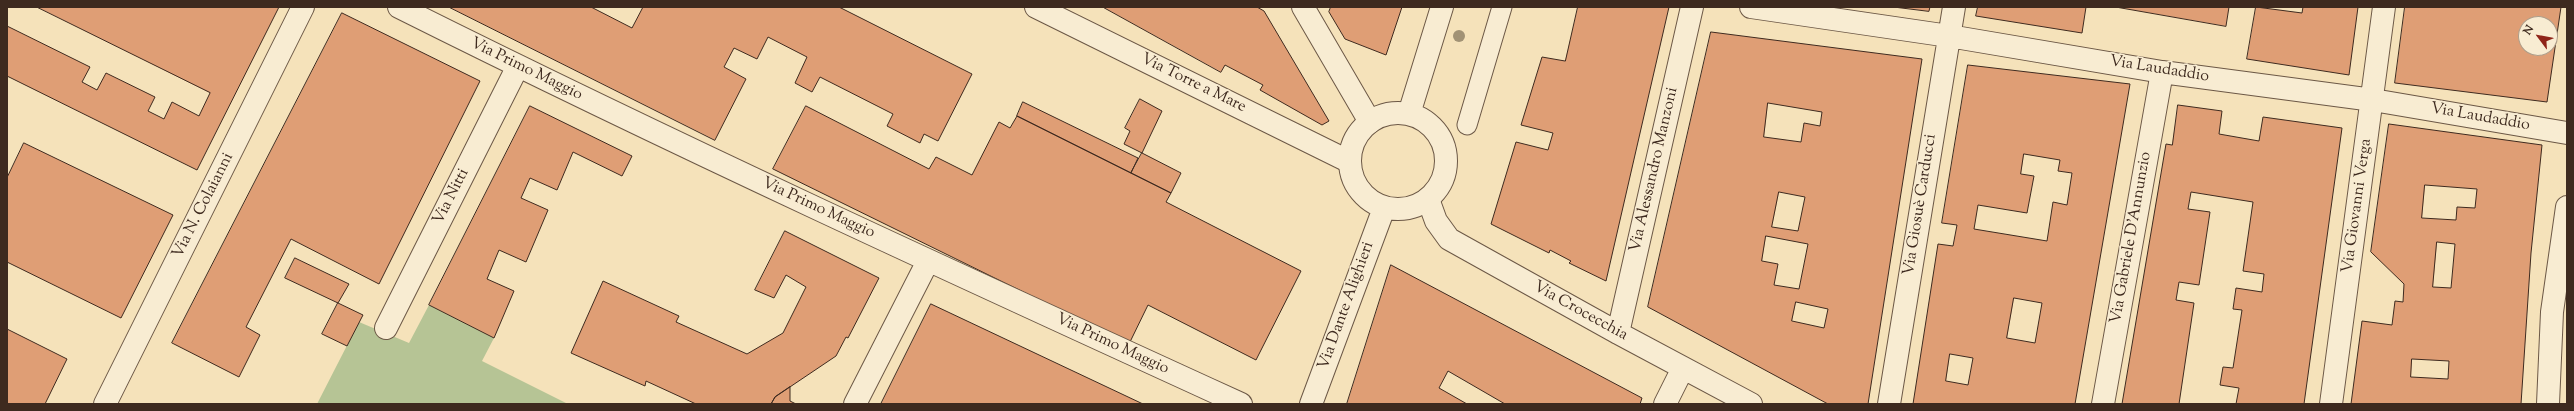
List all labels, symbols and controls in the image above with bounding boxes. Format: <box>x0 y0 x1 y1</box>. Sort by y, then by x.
north arrow <box>2518 16 2558 56</box>
text: N <box>2520 22 2538 38</box>
street label: Via Primo Maggio <box>467 35 585 105</box>
street label: Via Torre a Mare <box>1137 50 1249 118</box>
street label: Via Laudaddio <box>2108 53 2210 87</box>
street label: Via Alessandro Manzoni <box>1627 86 1683 254</box>
street label: Via Laudaddio <box>2429 100 2531 136</box>
street label: Via Giosuè Carducci <box>1900 133 1942 277</box>
street label: Via Giovanni Verga <box>2339 137 2377 275</box>
street label: Via N. Colaianni <box>169 150 239 262</box>
street label: Via Gabriele D'Annunzio <box>2107 151 2157 325</box>
street label: Via Nitti <box>430 166 474 228</box>
street label: Via Primo Maggio <box>758 174 878 244</box>
street label: Via Dante Alighieri <box>1315 239 1379 373</box>
street label: Via Crocecchia <box>1529 278 1631 346</box>
street label: Via Primo Maggio <box>1052 310 1172 380</box>

